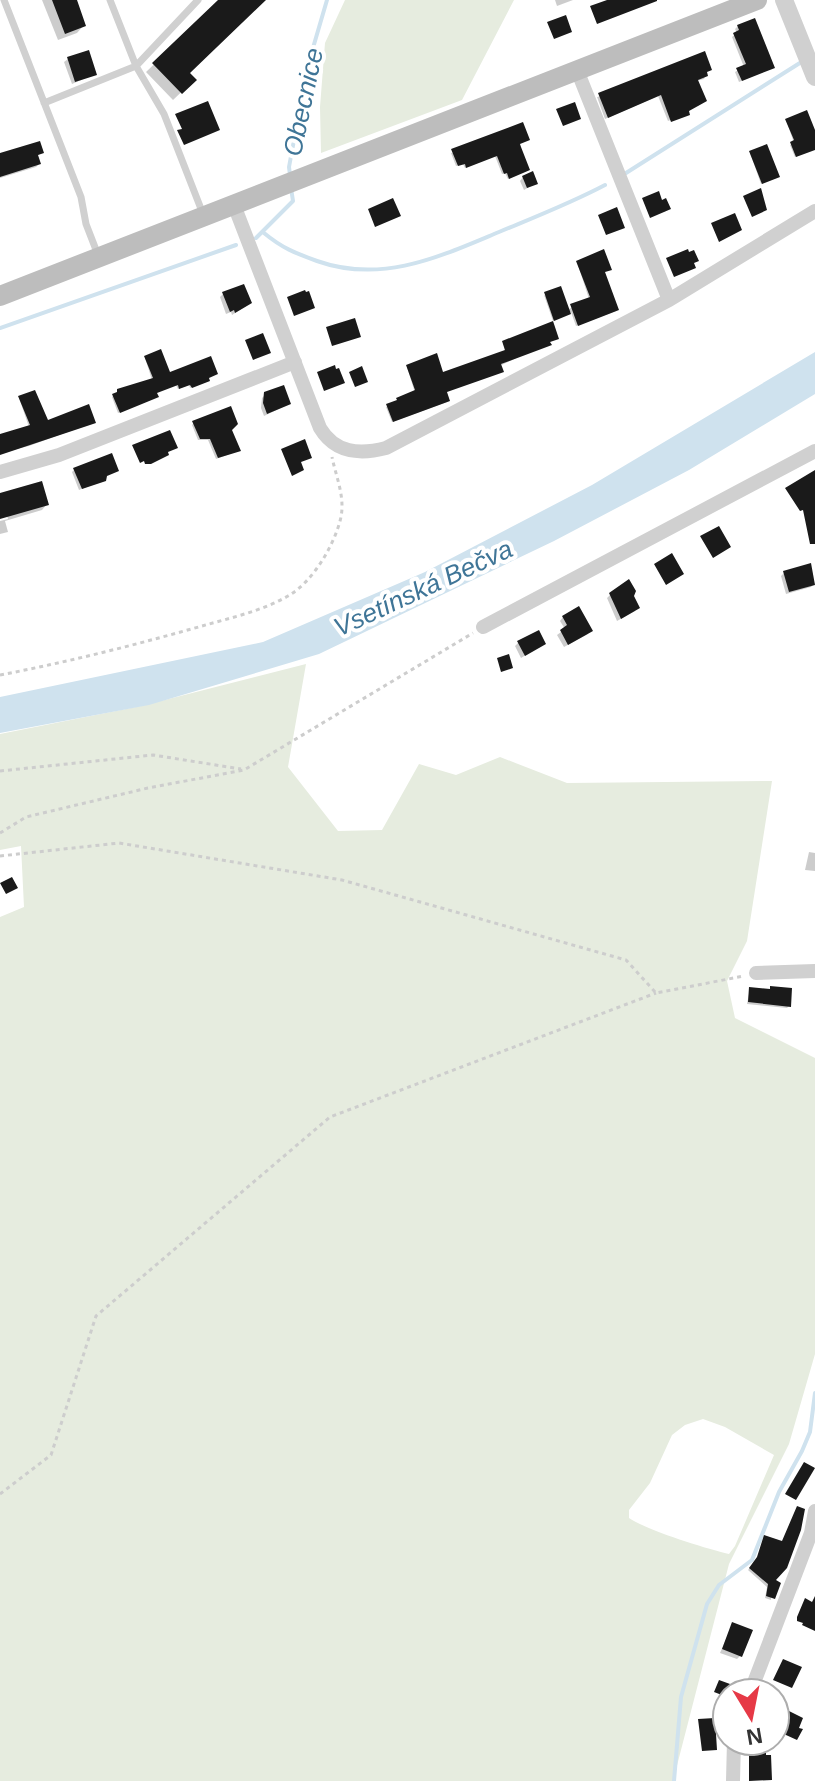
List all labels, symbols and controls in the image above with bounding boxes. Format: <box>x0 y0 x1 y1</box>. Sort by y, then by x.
water label: Obecnice <box>277 45 329 159</box>
water label: Vsetínská Bečva <box>329 533 517 643</box>
north arrow <box>711 1677 791 1757</box>
text: N <box>744 1723 764 1750</box>

